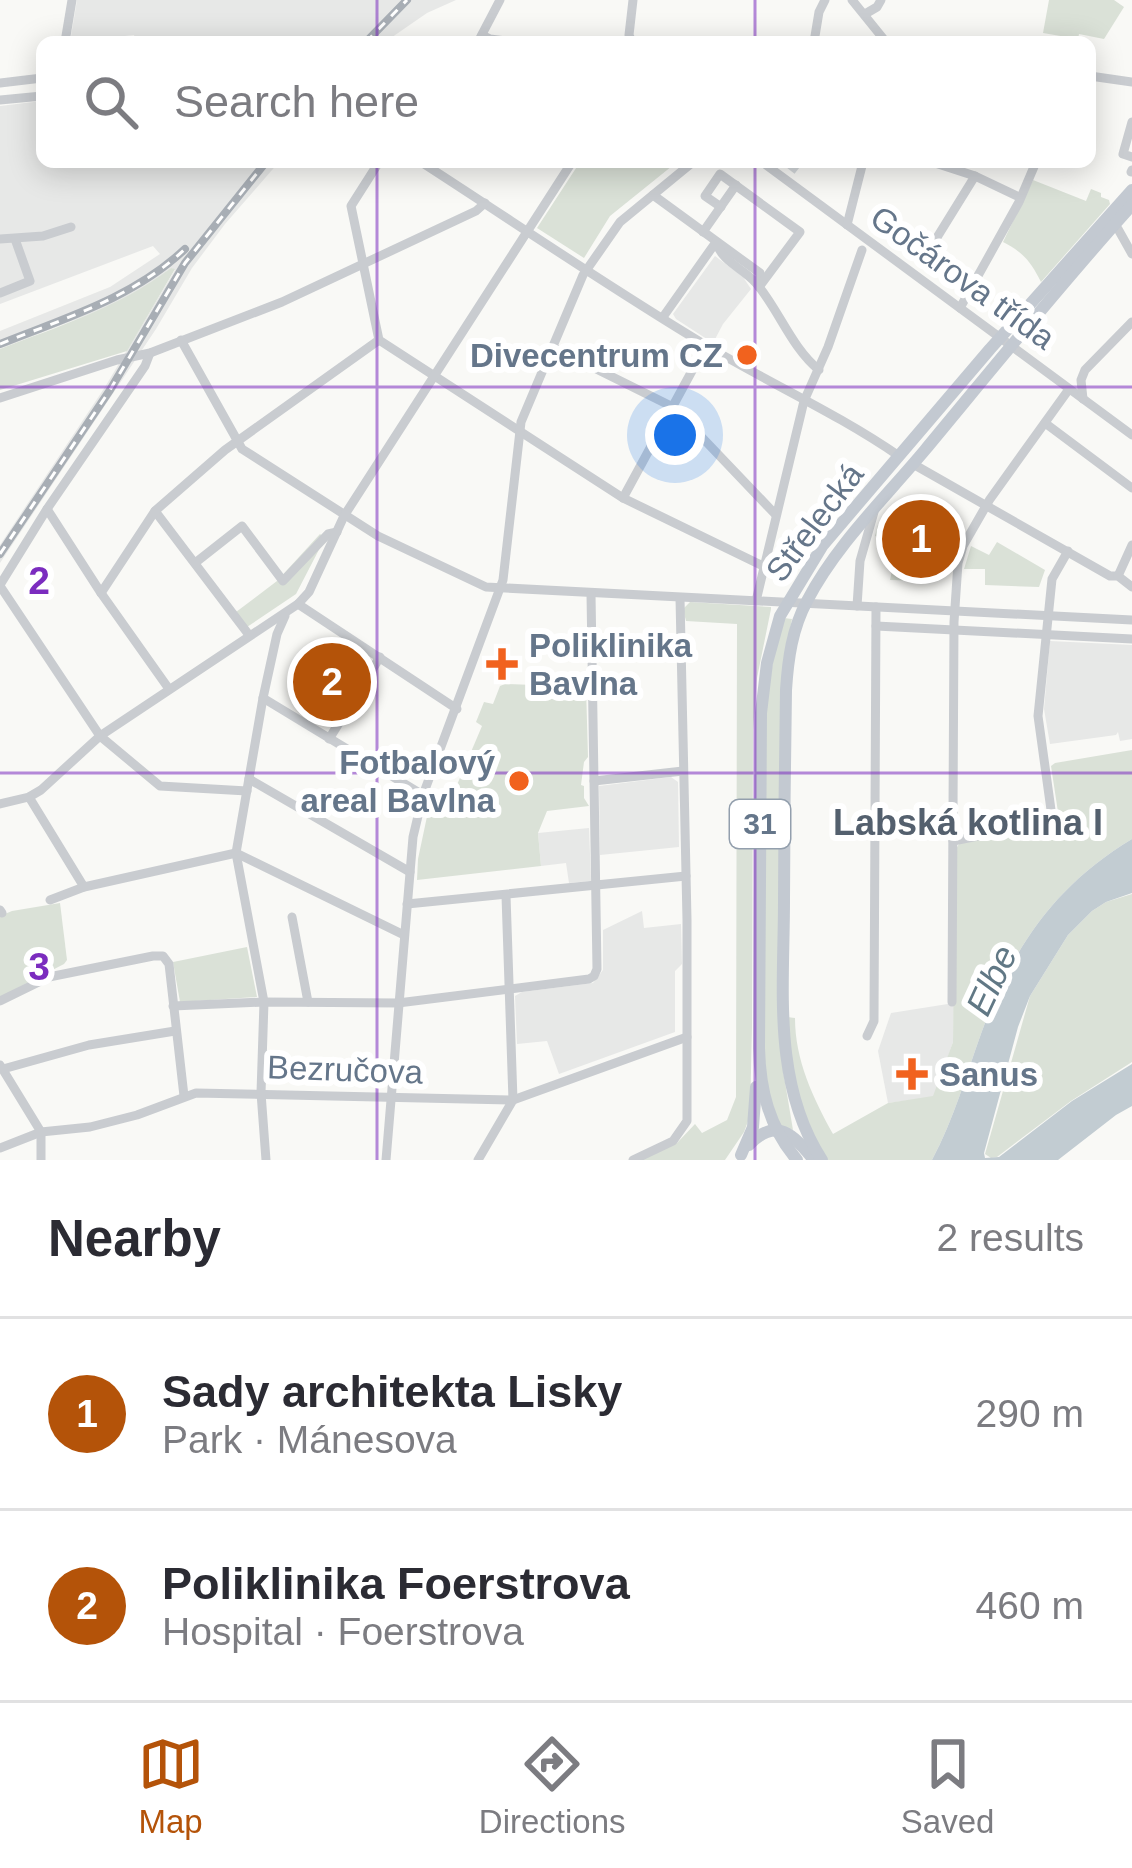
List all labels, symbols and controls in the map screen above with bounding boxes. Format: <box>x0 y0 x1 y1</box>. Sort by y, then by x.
search box <box>36 36 1096 168</box>
icon: search <box>78 69 144 135</box>
text: Search here <box>174 76 419 127</box>
street label: Gočárova třída <box>864 198 1062 357</box>
place label: Divecentrum CZ <box>470 337 723 374</box>
marker: Divecentrum CZ <box>734 342 760 368</box>
your location <box>645 405 705 465</box>
street label: Střelecká <box>758 456 871 588</box>
pin: 1 <box>882 494 960 584</box>
text: 2 <box>28 559 50 602</box>
place label: Poliklinika Bavlna <box>529 627 693 702</box>
pin: 2 <box>293 637 371 727</box>
marker: Poliklinika Bavlna <box>486 648 518 680</box>
place label: Fotbalový areal Bavlna <box>301 744 496 819</box>
marker: Fotbalový areal Bavlna <box>506 768 532 794</box>
road number: 31 <box>730 800 790 848</box>
district label: Labská kotlina I <box>833 802 1103 843</box>
water label: Elbe <box>958 939 1025 1022</box>
text: 3 <box>28 945 50 988</box>
street label: Bezručova <box>266 1048 424 1091</box>
place label: Sanus <box>939 1056 1038 1093</box>
marker: Sanus <box>896 1058 928 1090</box>
text: Nearby <box>48 1210 221 1267</box>
text: 2 results <box>937 1216 1084 1259</box>
text: Sady architekta Lisky <box>162 1366 622 1417</box>
text: 1 <box>76 1392 98 1435</box>
text: 290 m <box>976 1392 1084 1435</box>
text: Park · Mánesova <box>162 1418 457 1461</box>
text: Poliklinika Foerstrova <box>162 1558 630 1609</box>
text: 2 <box>76 1584 98 1627</box>
text: 460 m <box>976 1584 1084 1627</box>
text: Hospital · Foerstrova <box>162 1610 524 1653</box>
tab: Map <box>138 1731 204 1841</box>
tab: Directions <box>479 1731 626 1841</box>
tab: Saved <box>901 1731 994 1841</box>

